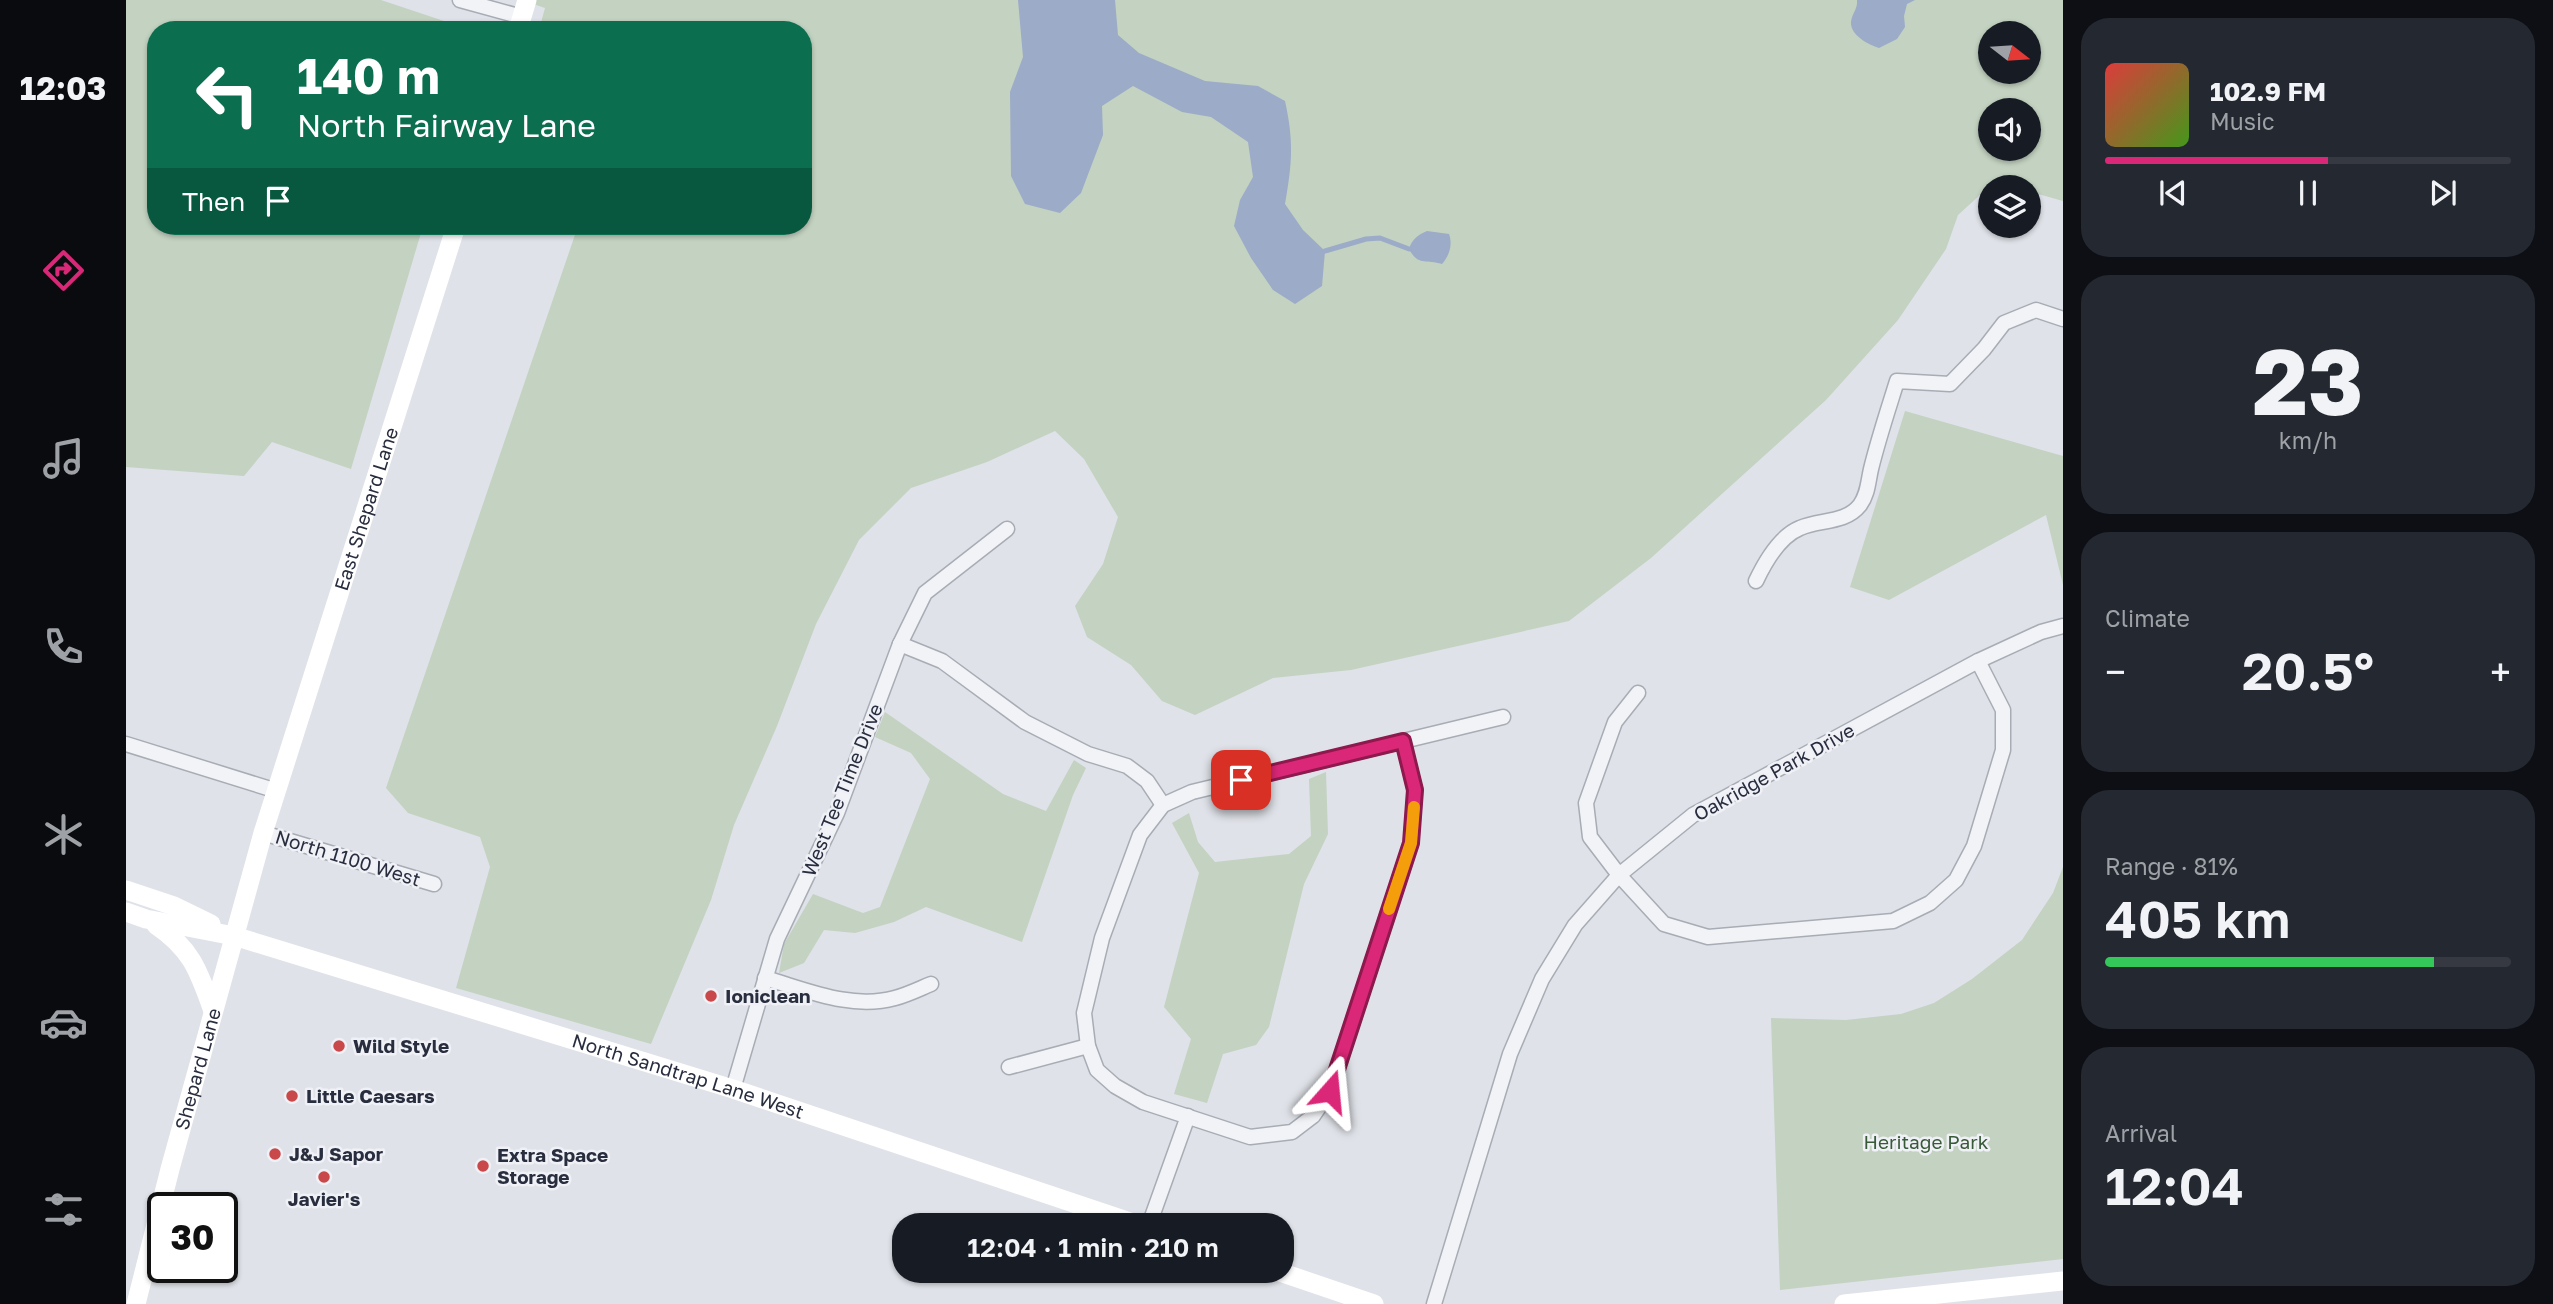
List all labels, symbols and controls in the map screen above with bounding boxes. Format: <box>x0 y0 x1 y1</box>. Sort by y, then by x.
north arrow <box>1978 21 2040 84</box>
map controls <box>1978 21 2041 238</box>
text: 140 m <box>297 46 440 105</box>
icon: left <box>182 49 273 140</box>
text: 12:03 <box>20 69 106 107</box>
text: 102.9 FM <box>2210 76 2326 107</box>
button: sound <box>1978 98 2041 161</box>
text: North Fairway Lane <box>297 106 596 144</box>
text: Music <box>2210 107 2275 135</box>
icon: previous <box>2154 174 2192 212</box>
icon: pause <box>2289 174 2327 212</box>
icon: next <box>2424 174 2462 212</box>
button: layers <box>1978 175 2041 238</box>
icon: arrive <box>259 182 297 220</box>
text: Then <box>182 186 245 217</box>
icon: directions <box>39 246 88 295</box>
text: 23 <box>2252 326 2364 435</box>
street label: East Shepard Lane <box>329 424 402 593</box>
text: km/h <box>2279 426 2337 454</box>
icon: music <box>39 434 88 483</box>
text: Climate <box>2105 604 2190 632</box>
icon: phone <box>39 622 88 671</box>
text: 20.5° <box>2242 639 2374 701</box>
text: − <box>2105 649 2126 694</box>
text: + <box>2490 649 2511 694</box>
street label: West Tee Time Drive <box>796 700 887 880</box>
street label: Oakridge Park Drive <box>1689 718 1858 825</box>
pin <box>1211 750 1271 810</box>
icon: arrive <box>1222 761 1260 799</box>
icon: climate <box>39 810 88 859</box>
street label: North 1100 West <box>273 825 424 891</box>
text: Range · 81% <box>2105 852 2238 880</box>
text: 405 km <box>2105 887 2290 949</box>
place label: Ioniclean <box>725 984 810 1007</box>
marker: Ioniclean <box>703 988 719 1004</box>
icon: car <box>39 998 88 1047</box>
street label: Shepard Lane <box>169 1005 225 1132</box>
street label: North Sandtrap Lane West <box>570 1028 807 1123</box>
place label: Wild Style <box>353 1034 449 1057</box>
marker: Wild Style <box>331 1038 347 1054</box>
position arrow <box>1293 1054 1367 1128</box>
place label: Little Caesars <box>306 1084 435 1107</box>
marker: Little Caesars <box>284 1088 300 1104</box>
text: Arrival <box>2105 1119 2177 1147</box>
park label: Heritage Park <box>1864 1130 1989 1153</box>
place label: J&J Sapor <box>289 1142 384 1165</box>
place label: Extra Space Storage <box>497 1143 608 1188</box>
marker: J&J Sapor <box>267 1146 283 1162</box>
text: 12:04 <box>2105 1154 2244 1216</box>
marker: Extra Space Storage <box>475 1158 491 1174</box>
marker: Javier's <box>316 1169 332 1185</box>
icon: filters <box>39 1185 88 1234</box>
place label: Javier's <box>288 1187 361 1210</box>
speed limit sign: 30 <box>147 1192 238 1283</box>
text: 12:04 · 1 min · 210 m <box>967 1232 1219 1263</box>

